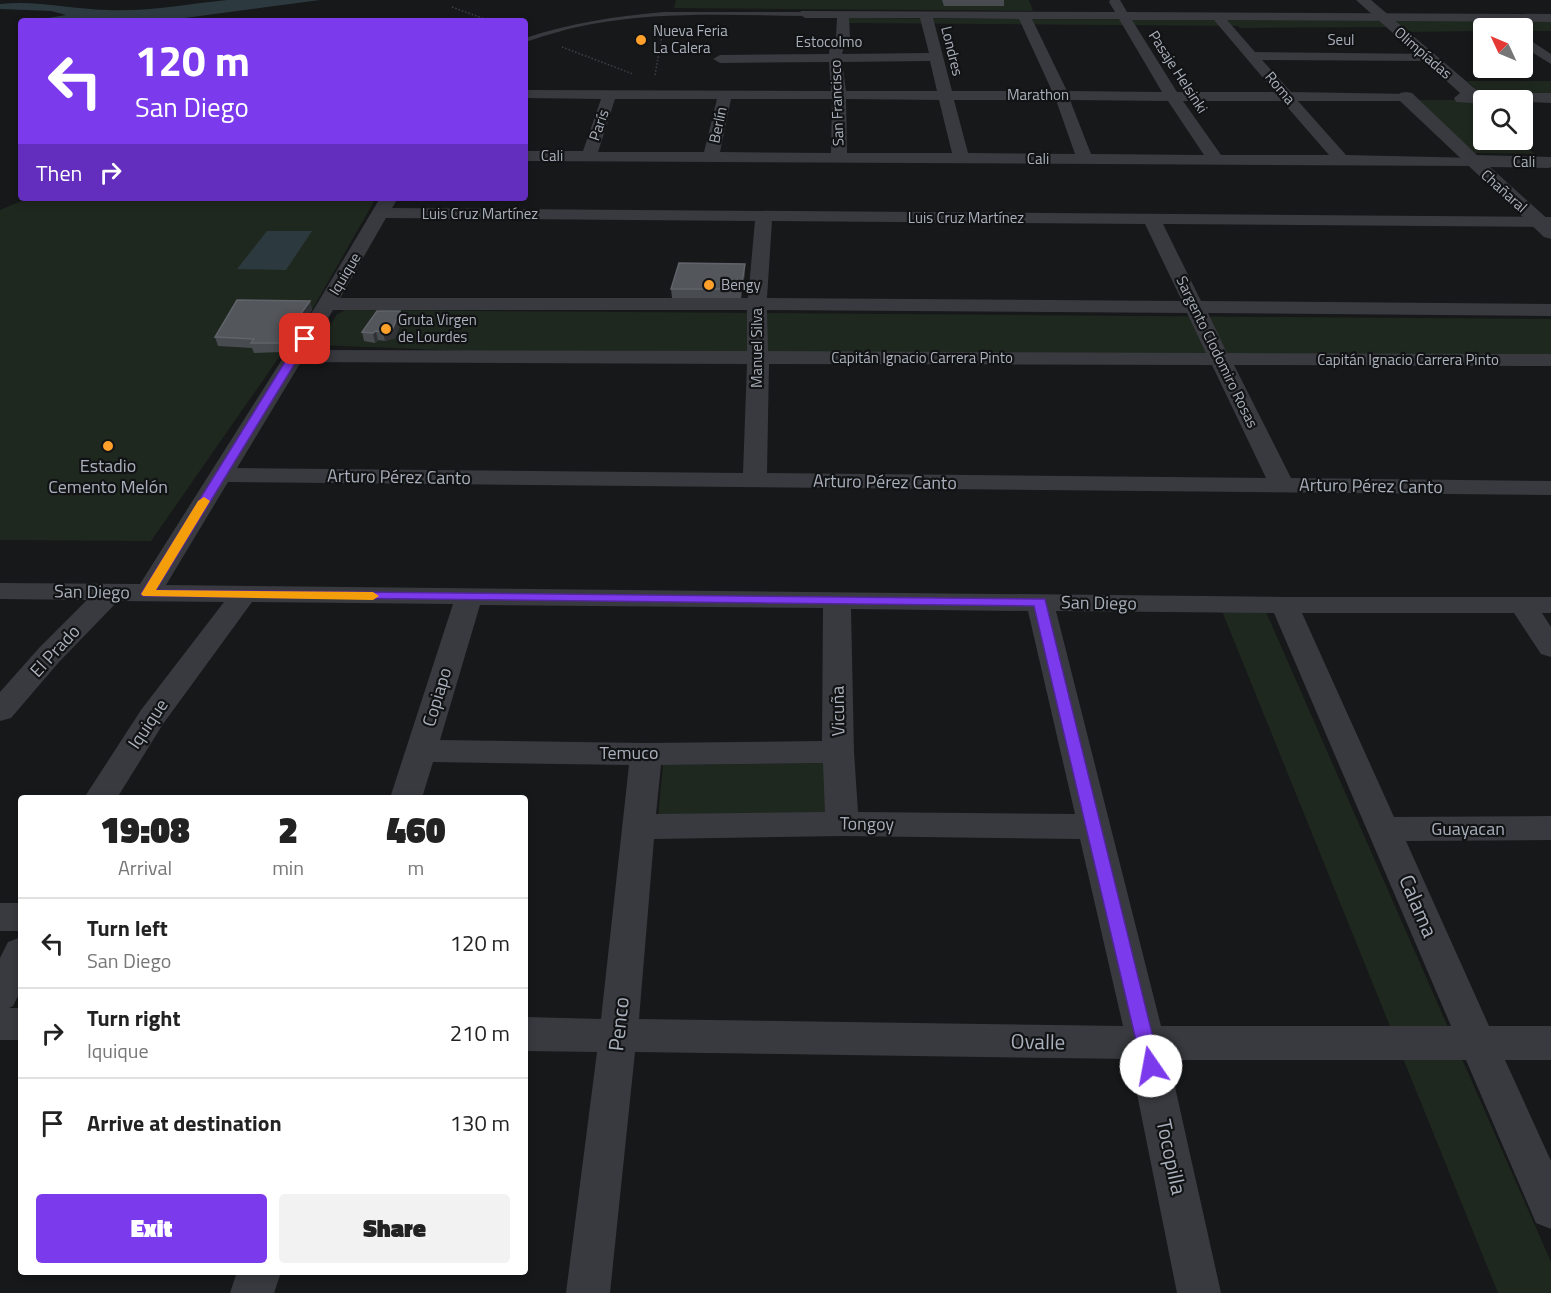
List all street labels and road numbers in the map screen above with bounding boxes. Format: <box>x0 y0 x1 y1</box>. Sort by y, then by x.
street label: Olimpíadas <box>1389 21 1457 84</box>
street label: Londres <box>935 24 970 78</box>
street label: Pasaje Helsinki <box>1143 26 1214 118</box>
street label: Seul <box>1327 28 1355 51</box>
street label: Estocolmo <box>796 30 862 53</box>
street label: San Francisco <box>823 59 850 147</box>
street label: Roma <box>1260 66 1301 110</box>
street label: Marathon <box>1007 83 1069 106</box>
street label: Berlín <box>702 105 733 145</box>
street label: París <box>582 106 615 144</box>
street label: Cali <box>541 144 563 167</box>
street label: Cali <box>1027 147 1049 170</box>
street label: Cali <box>1513 150 1535 173</box>
street label: Chañaral <box>1476 164 1533 218</box>
street label: Luis Cruz Martínez <box>422 202 538 225</box>
street label: Luis Cruz Martínez <box>908 206 1024 229</box>
street label: Iquique <box>323 248 366 299</box>
street label: Sargento Clodomiro Rosas <box>1171 272 1264 432</box>
street label: Manuel Silva <box>745 308 768 388</box>
street label: Capitán Ignacio Carrera Pinto <box>831 346 1013 369</box>
street label: Capitán Ignacio Carrera Pinto <box>1317 348 1499 371</box>
street label: Arturo Pérez Canto <box>327 462 471 491</box>
street label: Arturo Pérez Canto <box>813 467 957 496</box>
street label: Arturo Pérez Canto <box>1299 471 1443 500</box>
street label: San Diego <box>54 577 130 606</box>
street label: San Diego <box>1061 588 1137 617</box>
street label: El Prado <box>23 618 86 683</box>
street label: Copiapo <box>415 664 458 730</box>
street label: Vicuña <box>824 686 851 736</box>
street label: Iquique <box>121 693 174 754</box>
street label: Temuco <box>600 739 658 766</box>
street label: Tongoy <box>840 810 895 837</box>
street label: Guayacan <box>1431 815 1505 842</box>
street label: Calama <box>1391 869 1447 942</box>
street label: Penco <box>599 995 637 1053</box>
street label: Ovalle <box>1010 1025 1066 1057</box>
street label: Tocopilla <box>1148 1116 1196 1198</box>

